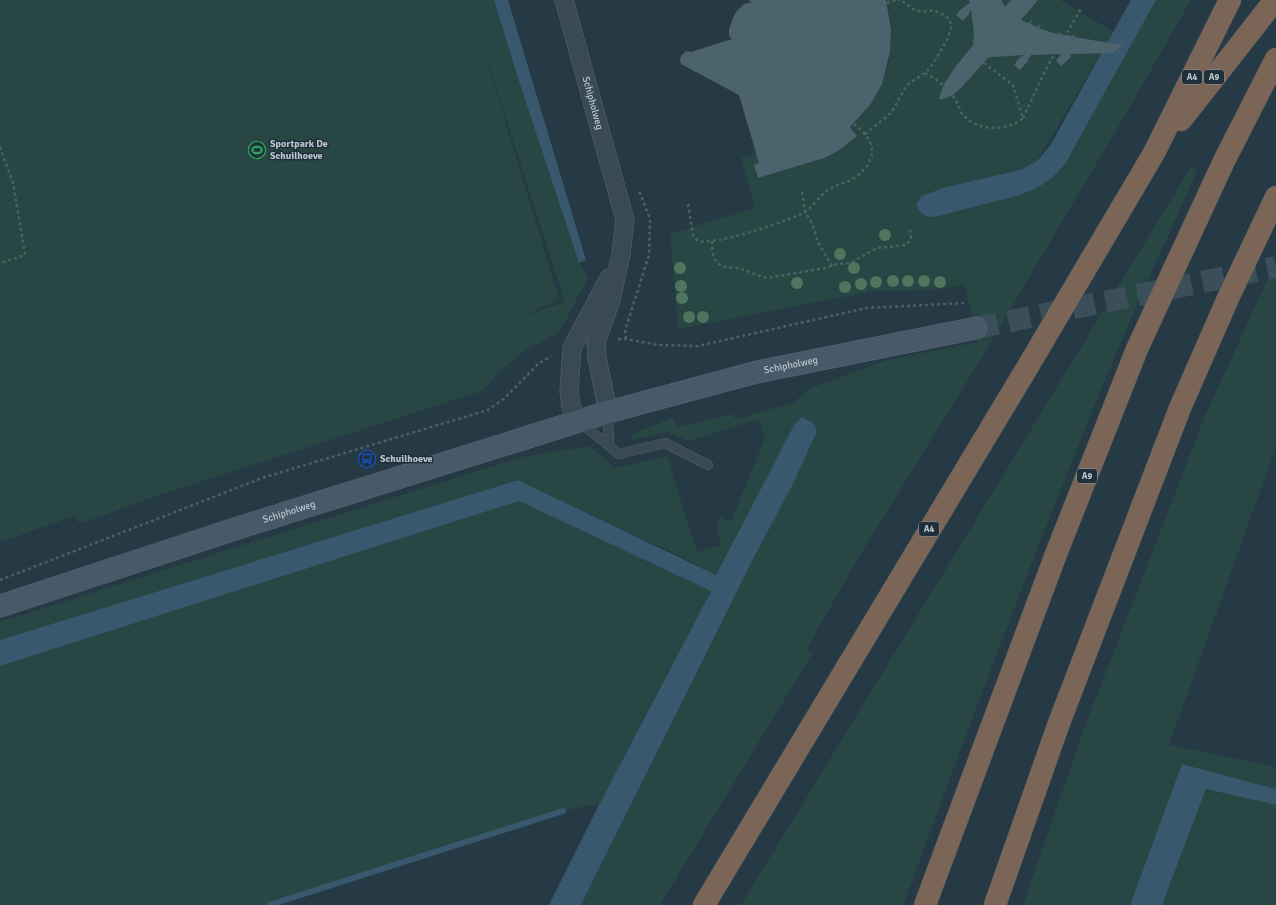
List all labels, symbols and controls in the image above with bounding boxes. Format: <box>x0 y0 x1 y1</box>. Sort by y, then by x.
road number: A4 <box>1182 70 1202 84</box>
road number: A9 <box>1204 70 1224 84</box>
street label: Schipholweg <box>580 75 606 131</box>
place label: Sportpark De Schuilhoeve <box>270 138 328 162</box>
sports icon: Sportpark De Schuilhoeve <box>247 140 267 160</box>
street label: Schipholweg <box>763 354 819 376</box>
bus stop icon: Schuilhoeve <box>357 449 377 469</box>
place label: Schuilhoeve <box>380 453 433 465</box>
road number: A9 <box>1077 469 1097 483</box>
street label: Schipholweg <box>261 498 317 526</box>
road number: A4 <box>919 522 939 536</box>

